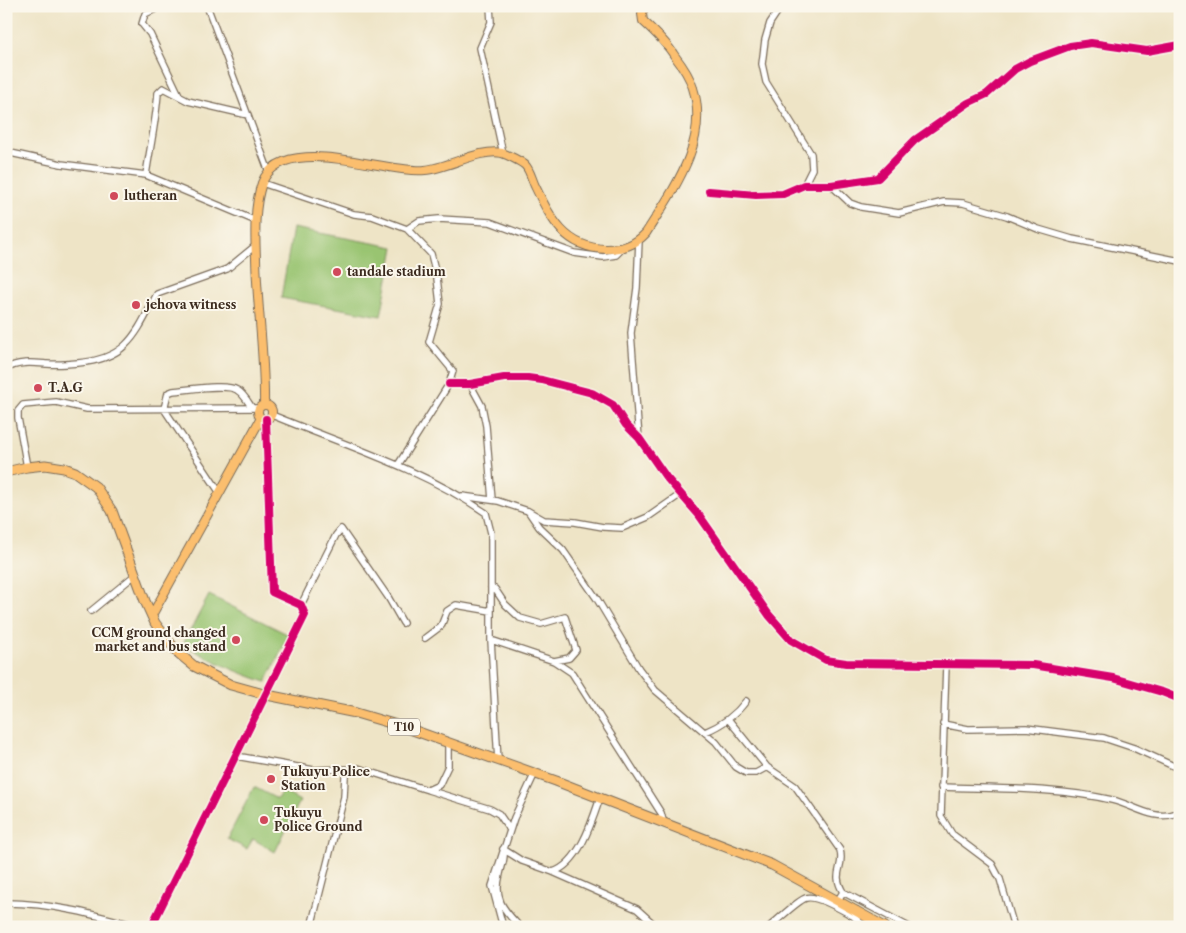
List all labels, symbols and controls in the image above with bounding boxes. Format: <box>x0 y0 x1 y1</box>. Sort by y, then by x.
place label: lutheran <box>124 188 178 203</box>
marker: lutheran <box>108 190 120 202</box>
place label: tandale stadium <box>347 264 446 279</box>
marker: tandale stadium <box>331 266 343 278</box>
place label: jehova witness <box>143 297 237 312</box>
marker: jehova witness <box>130 299 142 311</box>
place label: T.A.G <box>48 380 83 395</box>
marker: T.A.G <box>32 382 44 394</box>
place label: CCM ground changed market and bus stand <box>91 625 226 654</box>
marker: CCM ground changed market and bus stand <box>230 634 242 646</box>
road number: T10 <box>388 719 420 736</box>
place label: Tukuyu Police Station <box>281 764 370 793</box>
marker: Tukuyu Police Station <box>265 773 277 785</box>
place label: Tukuyu Police Ground <box>274 805 363 834</box>
marker: Tukuyu Police Ground <box>258 814 270 826</box>

